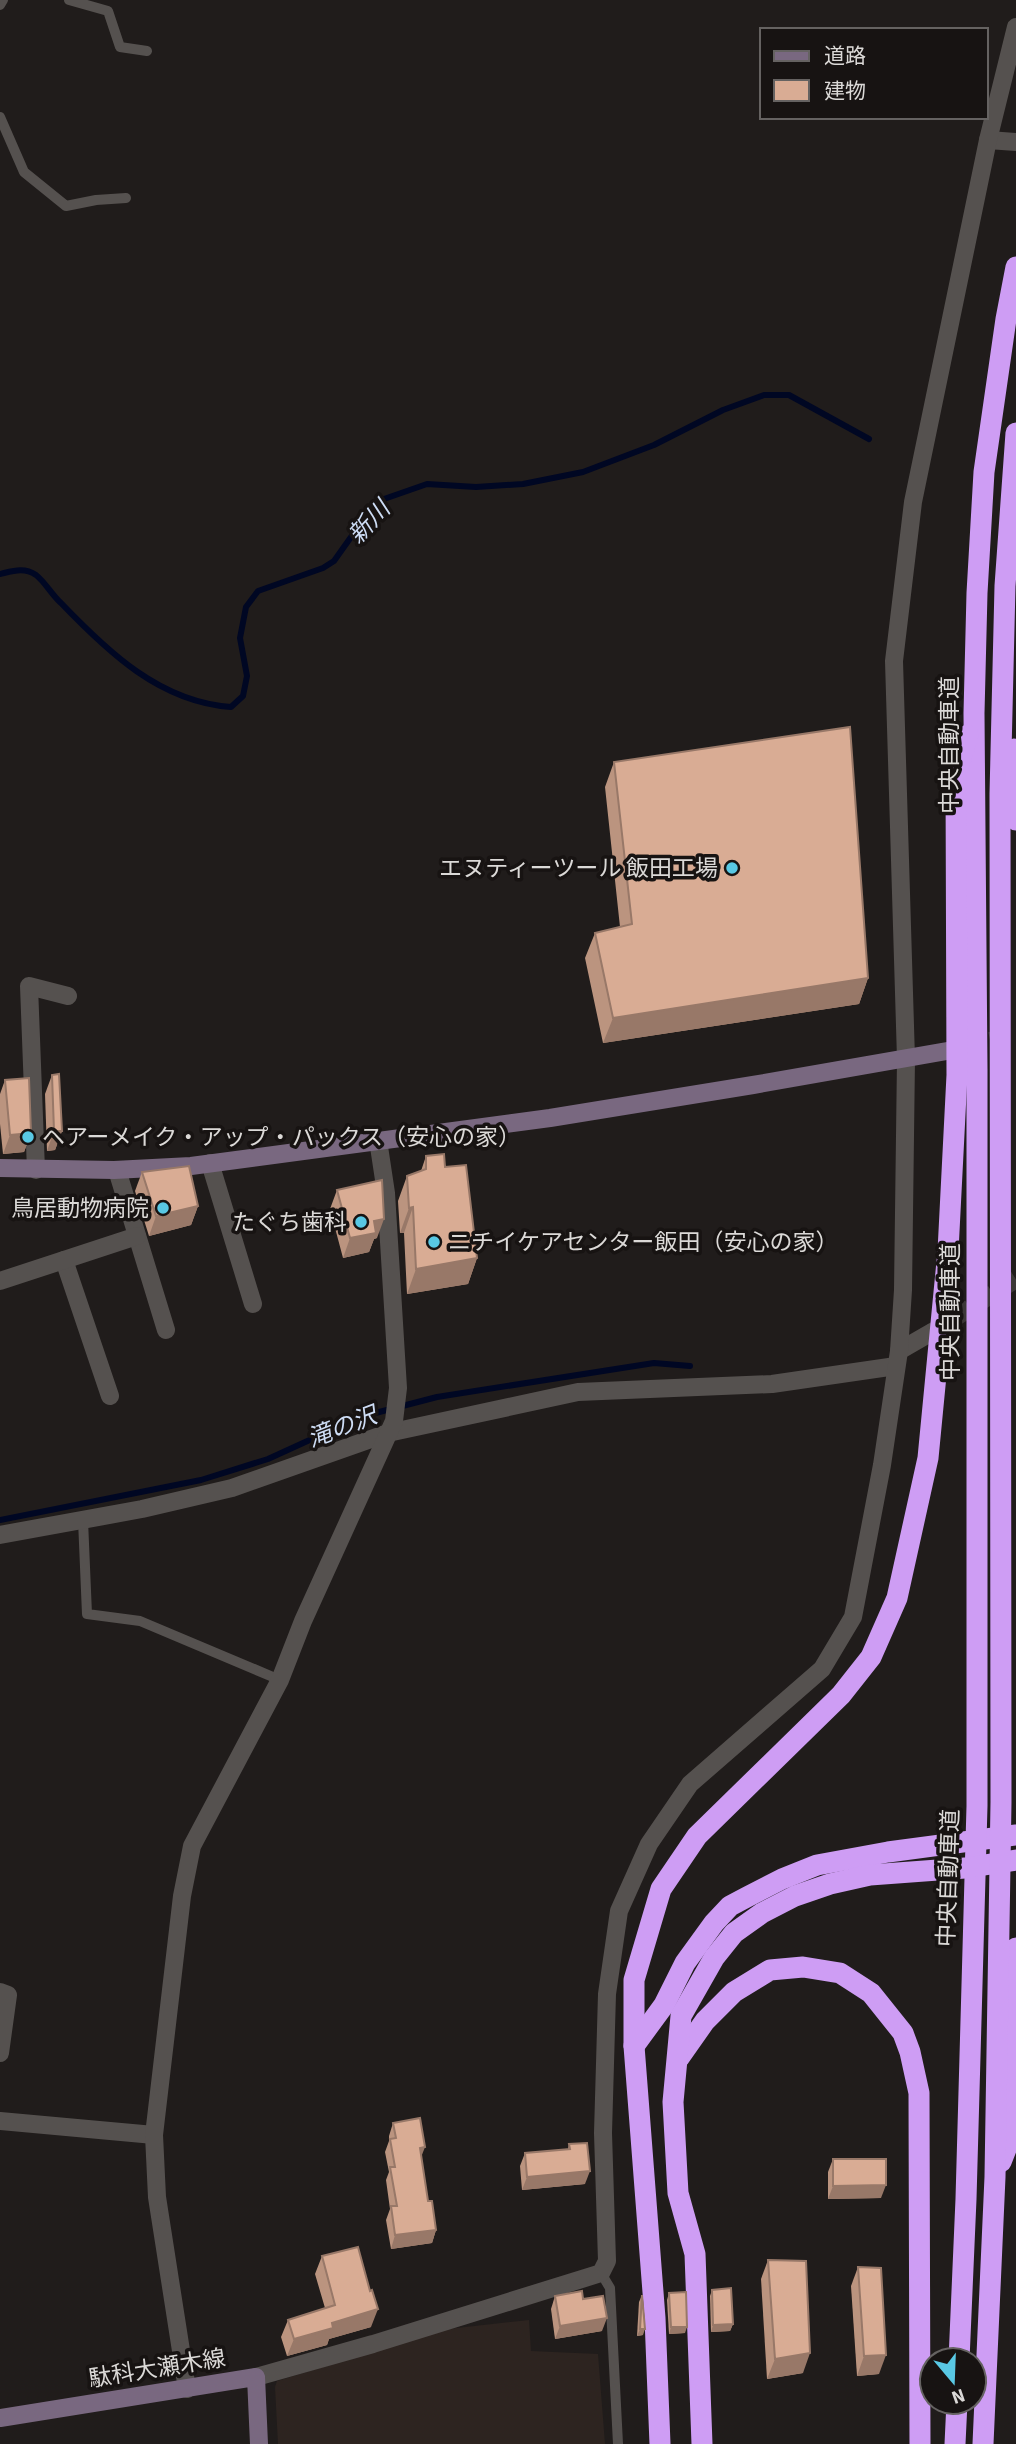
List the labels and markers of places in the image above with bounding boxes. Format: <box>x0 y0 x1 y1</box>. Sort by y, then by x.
place label: エヌティーツール 飯田工場 <box>439 852 718 885</box>
marker: エヌティーツール 飯田工場 <box>724 860 740 876</box>
place label: ヘアーメイク・アップ・パックス（安心の家） <box>42 1121 521 1154</box>
marker: ヘアーメイク・アップ・パックス（安心の家） <box>20 1129 36 1145</box>
place label: 鳥居動物病院 <box>11 1192 149 1225</box>
marker: 鳥居動物病院 <box>155 1200 171 1216</box>
place label: たぐち歯科 <box>232 1206 347 1239</box>
marker: たぐち歯科 <box>353 1214 369 1230</box>
place label: ニチイケアセンター飯田（安心の家） <box>448 1226 839 1259</box>
marker: ニチイケアセンター飯田（安心の家） <box>426 1234 442 1250</box>

